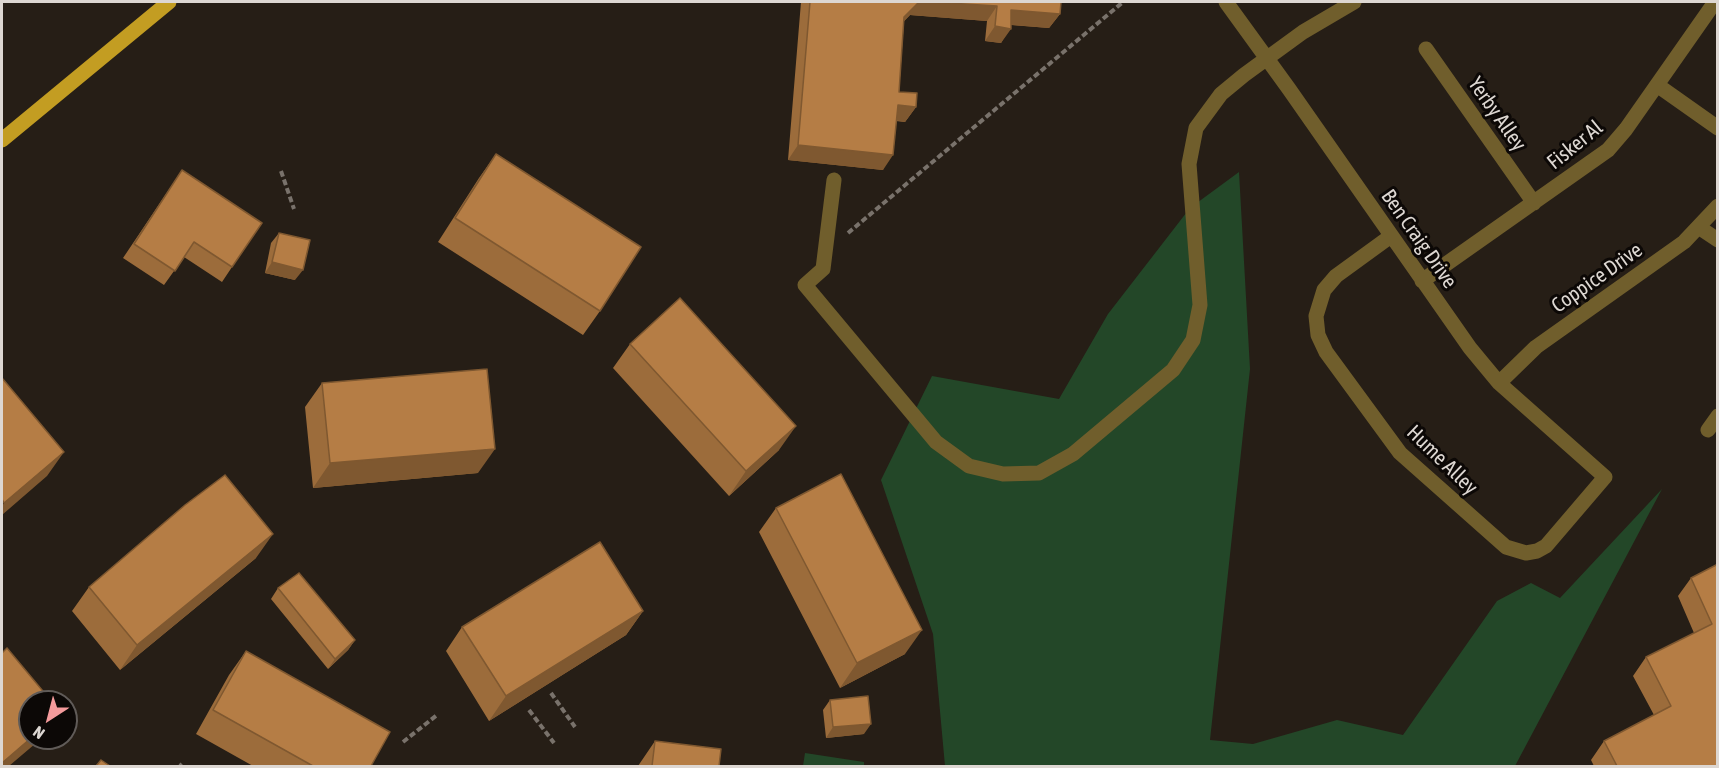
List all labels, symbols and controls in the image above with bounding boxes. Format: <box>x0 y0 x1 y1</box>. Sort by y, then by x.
street label: Yerby Alley <box>1463 72 1531 156</box>
street label: Fisker Al <box>1542 115 1608 175</box>
street label: Ben Craig Drive <box>1376 185 1462 293</box>
street label: Coppice Drive <box>1547 238 1647 318</box>
street label: Hume Alley <box>1401 420 1483 500</box>
north arrow <box>18 690 78 750</box>
text: N <box>29 723 48 743</box>

